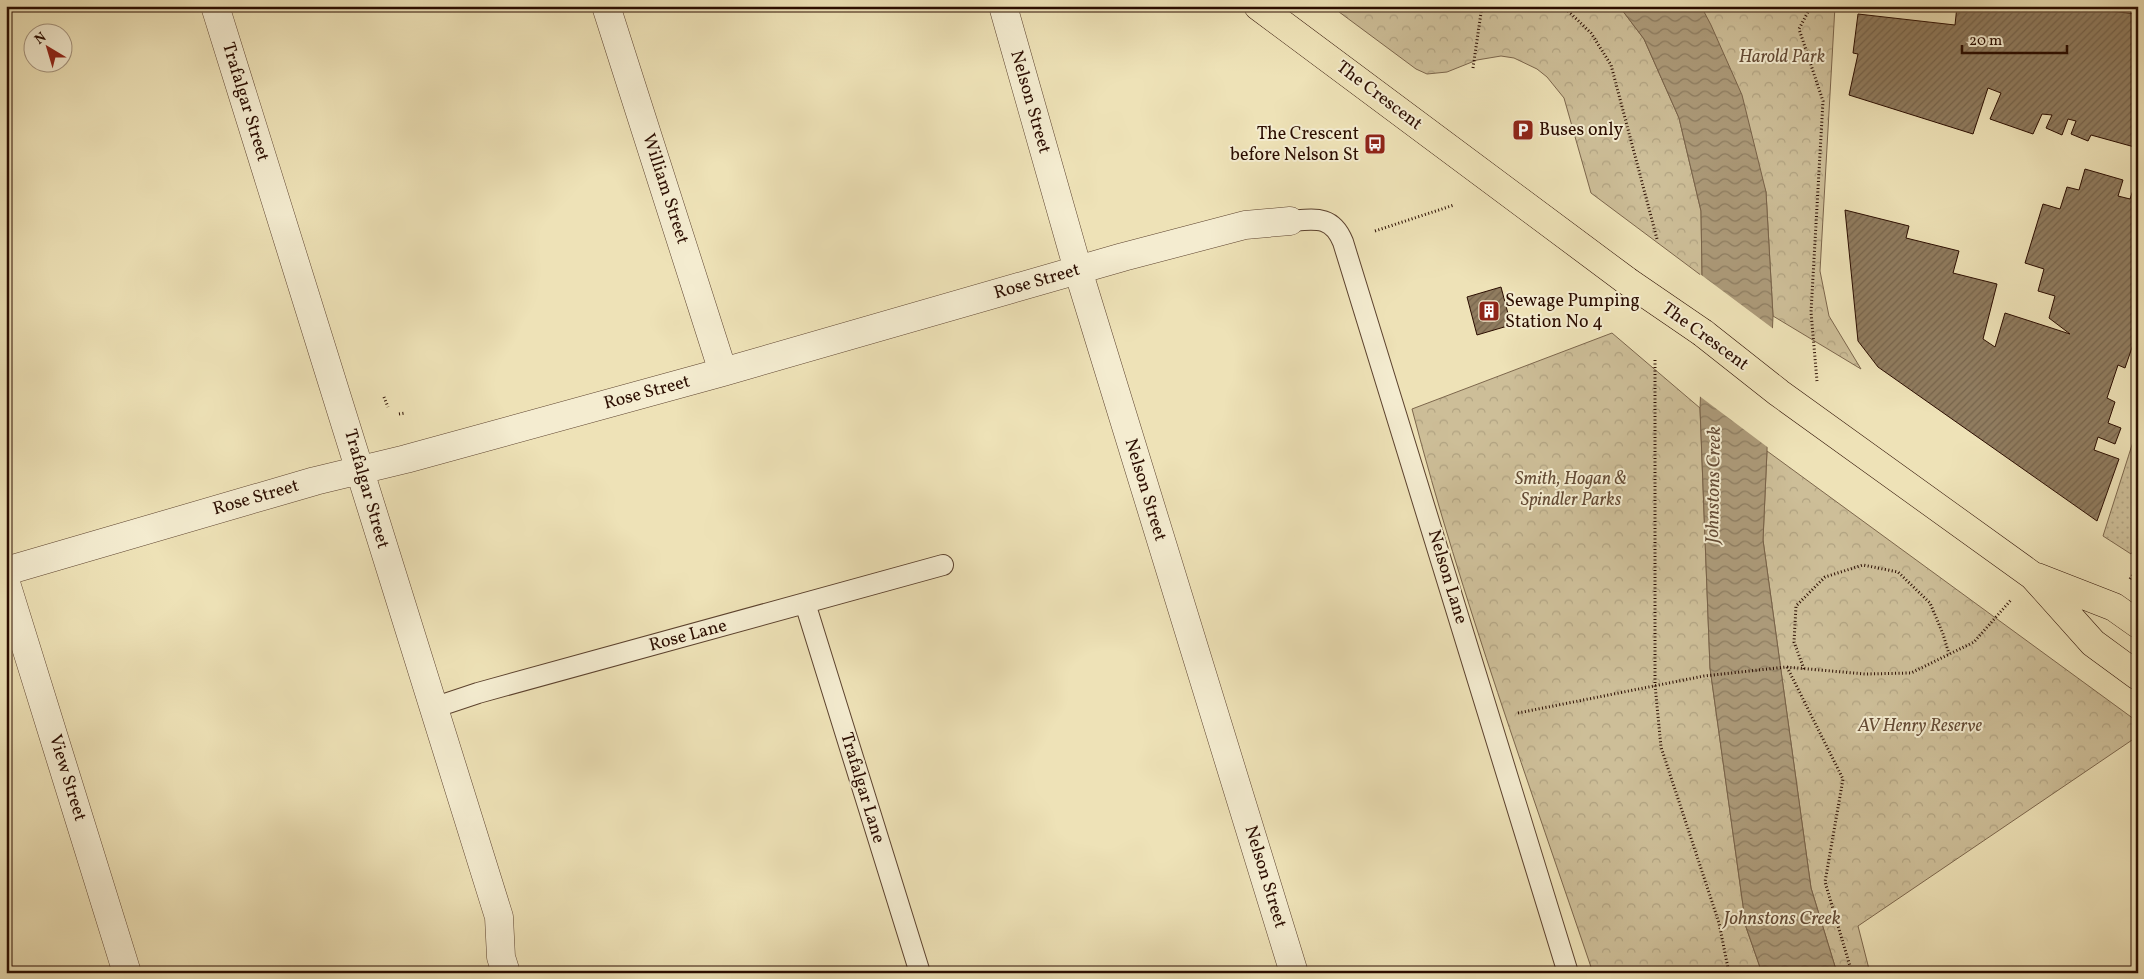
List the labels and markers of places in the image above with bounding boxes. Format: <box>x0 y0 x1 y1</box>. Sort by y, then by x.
parking icon: Buses only <box>1511 118 1535 142</box>
place label: Buses only <box>1539 118 1624 143</box>
place label: The Crescent before Nelson St <box>1230 122 1359 168</box>
bus stop icon: The Crescent before Nelson St <box>1363 132 1387 156</box>
place label: Sewage Pumping Station No 4 <box>1505 289 1640 335</box>
building icon: Sewage Pumping Station No 4 <box>1477 299 1501 323</box>

